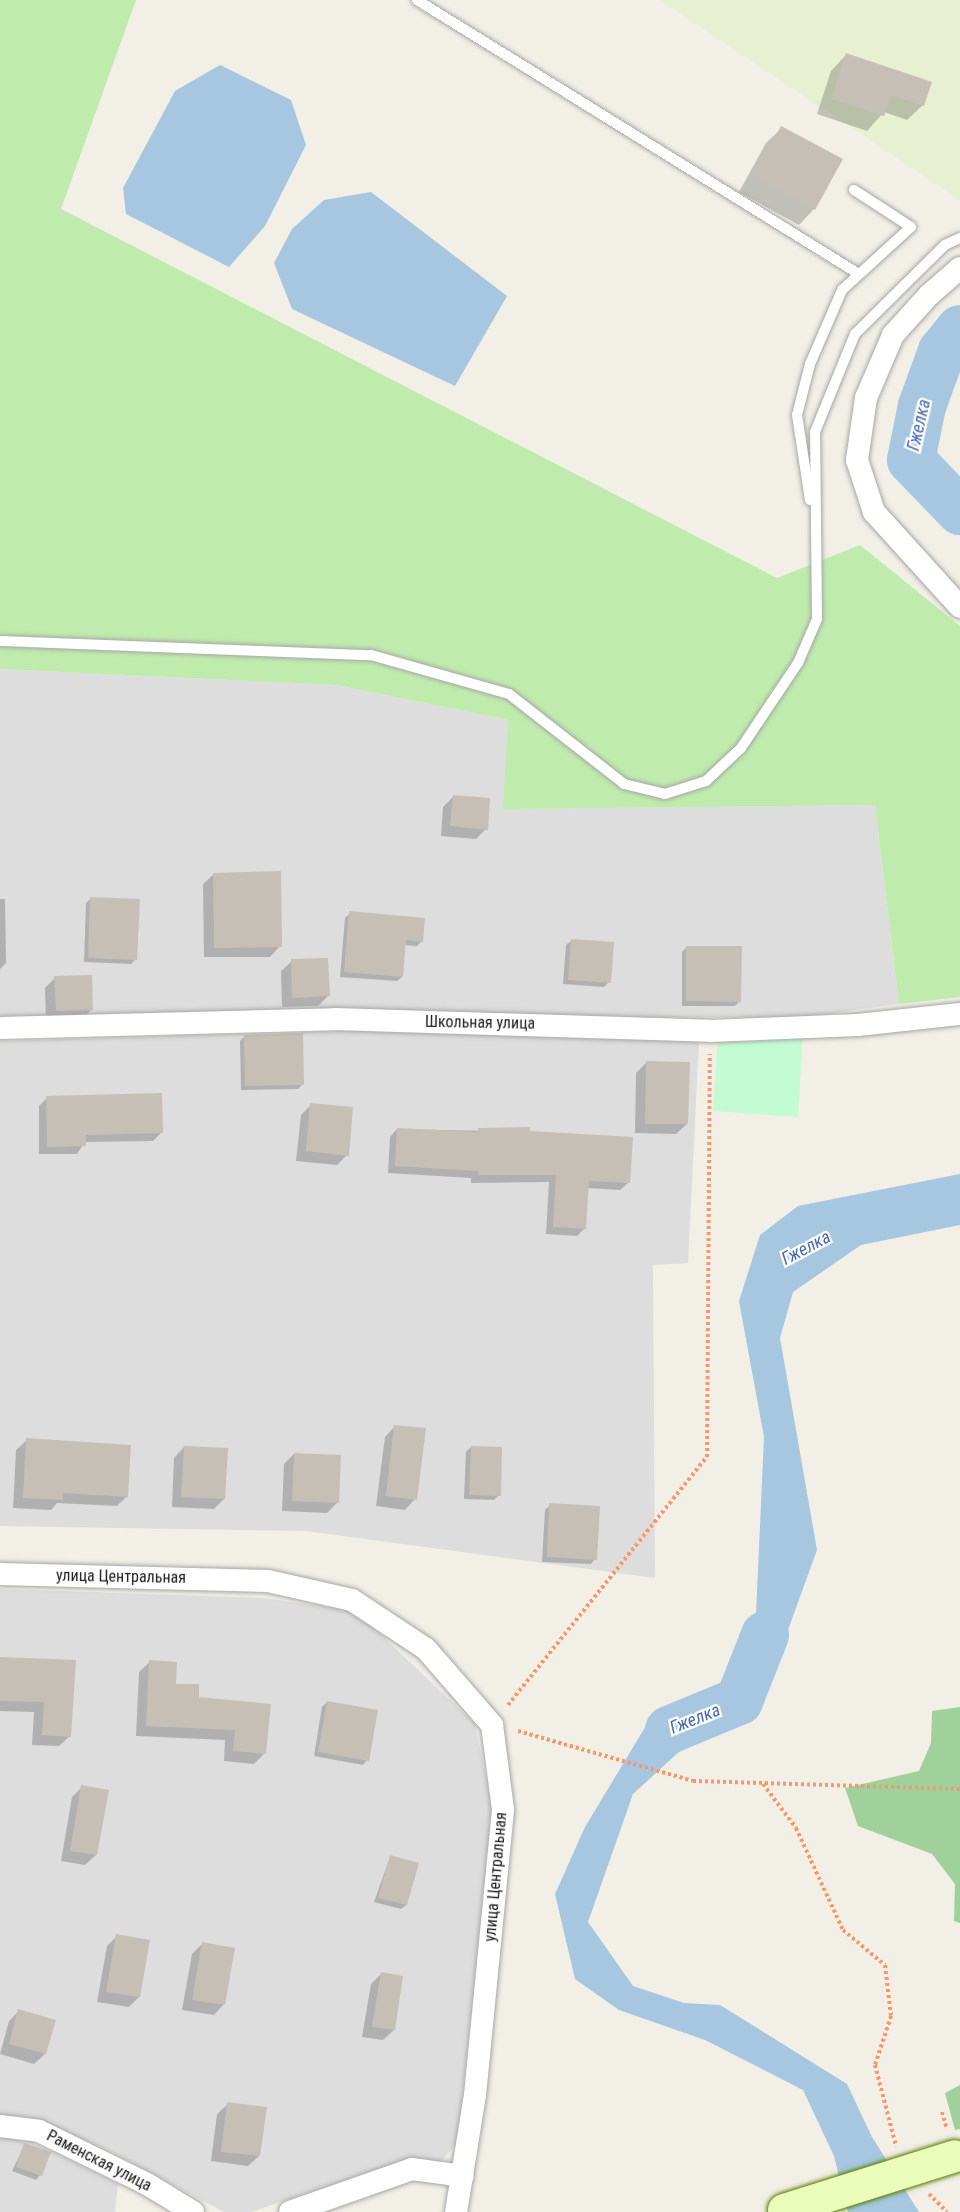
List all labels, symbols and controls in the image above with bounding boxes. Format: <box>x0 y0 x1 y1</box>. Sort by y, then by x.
water label: Гжелка <box>903 397 935 453</box>
street label: Школьная улица <box>425 1012 535 1034</box>
water label: Гжелка <box>778 1226 834 1270</box>
street label: улица Центральная <box>56 1566 186 1588</box>
water label: Гжелка <box>667 1699 723 1739</box>
street label: улица Центральная <box>481 1811 511 1943</box>
street label: Раменская улица <box>43 2126 155 2196</box>

